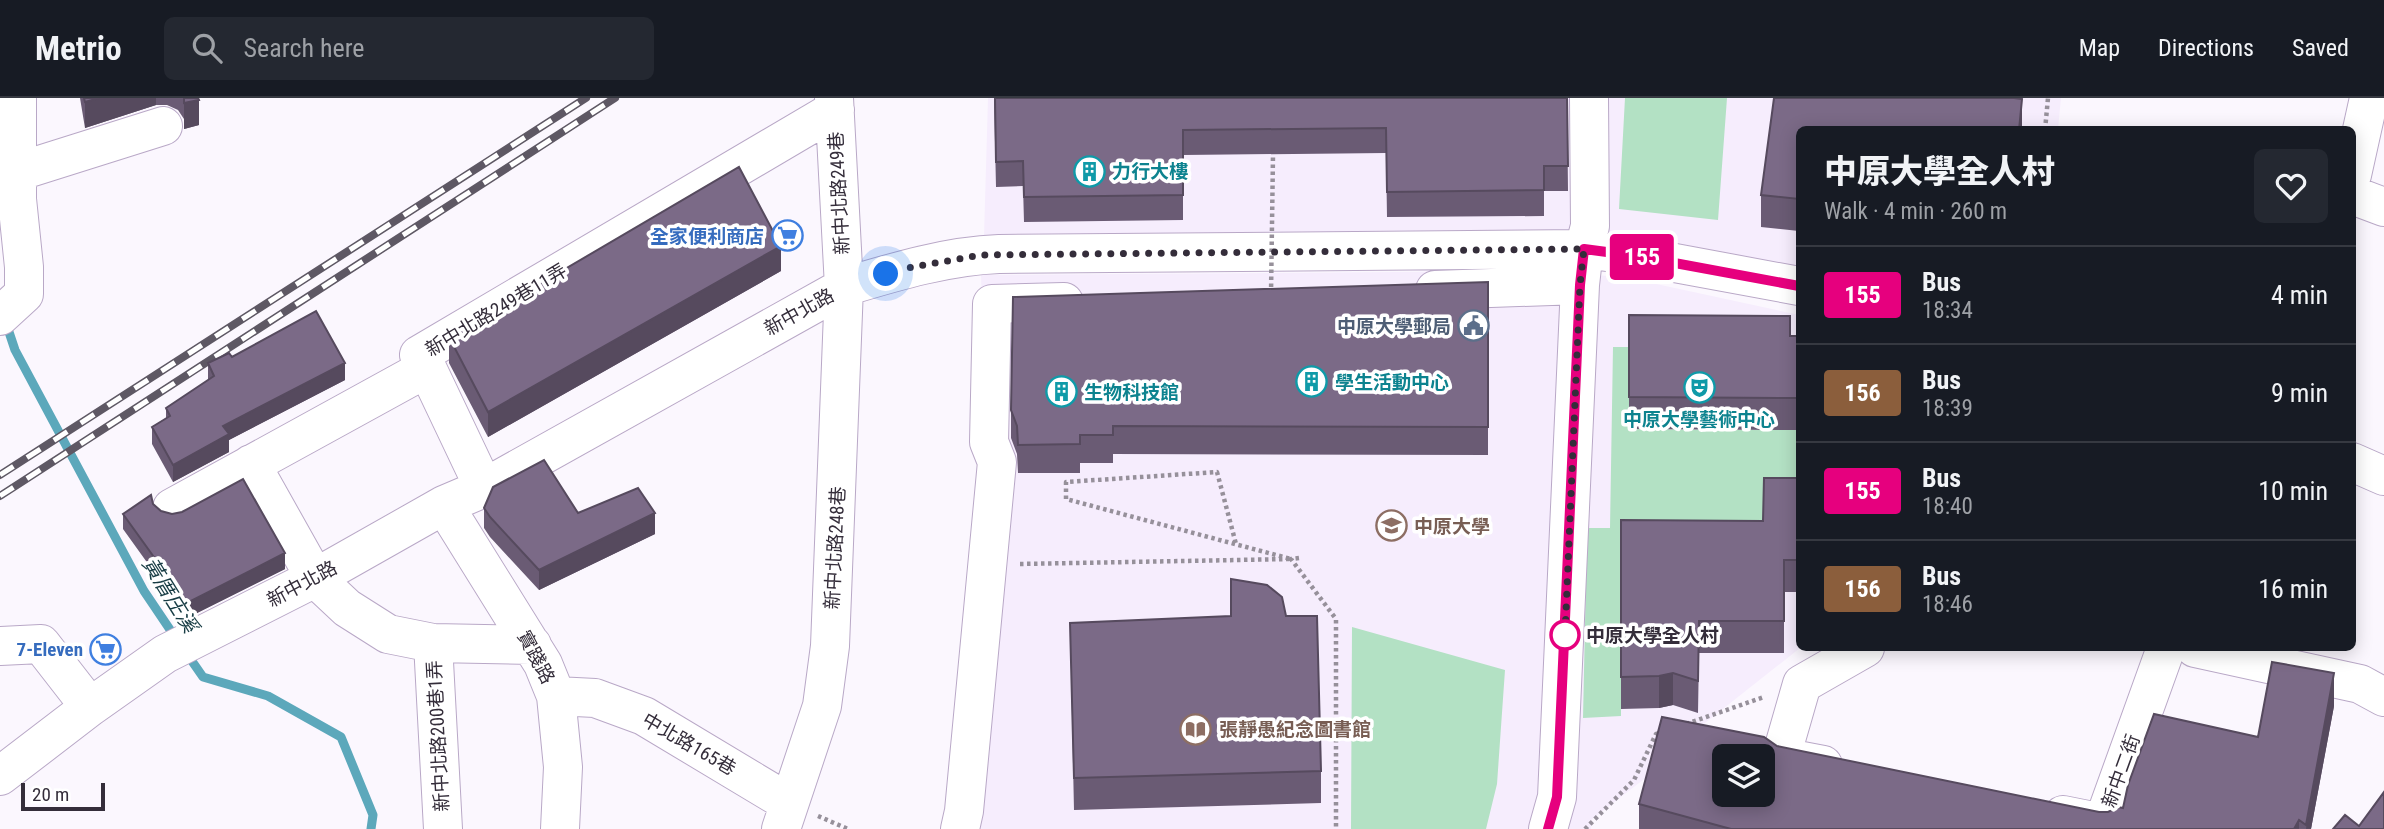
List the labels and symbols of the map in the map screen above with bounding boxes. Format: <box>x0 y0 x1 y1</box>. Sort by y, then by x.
street label: 新中北路249巷 <box>824 131 854 255</box>
building icon: 力行大樓 <box>1072 154 1106 188</box>
place label: 力行大樓 <box>1112 160 1188 183</box>
supermarket icon: 全家便利商店 <box>770 219 804 253</box>
place label: 全家便利商店 <box>650 225 764 248</box>
line badge: 155 <box>1602 234 1682 280</box>
your location <box>868 256 903 291</box>
street label: 新中北路249巷11弄 <box>421 259 571 361</box>
street label: 新中北路 <box>760 284 838 340</box>
public building icon: 中原大學郵局 <box>1457 309 1491 343</box>
place label: 中原大學郵局 <box>1337 315 1451 338</box>
building icon: 學生活動中心 <box>1295 365 1329 399</box>
place label: 學生活動中心 <box>1335 371 1449 394</box>
theatre icon: 中原大學藝術中心 <box>1682 371 1716 405</box>
building icon: 生物科技館 <box>1044 375 1078 409</box>
place label: 生物科技館 <box>1084 381 1179 404</box>
place label: 中原大學藝術中心 <box>1623 408 1775 431</box>
street label: 新中北路248巷 <box>820 486 850 610</box>
school or university icon: 中原大學 <box>1374 509 1408 543</box>
place label: 中原大學 <box>1414 515 1490 538</box>
water label: 黃厝庄溪 <box>138 553 204 640</box>
street label: 新中北路 <box>263 556 341 612</box>
marker: 中原大學全人村 <box>1550 620 1580 650</box>
place label: 中原大學全人村 <box>1586 624 1719 647</box>
street label: 實踐路 <box>512 626 560 688</box>
supermarket icon: 7-Eleven <box>89 632 123 666</box>
place label: 7-Eleven <box>17 638 83 661</box>
street label: 新中北路200巷1弄 <box>423 660 453 812</box>
street label: 中北路165巷 <box>638 708 740 780</box>
library icon: 張靜愚紀念圖書館 <box>1179 712 1213 746</box>
place label: 張靜愚紀念圖書館 <box>1219 718 1371 741</box>
street label: 新中二街 <box>2097 731 2145 811</box>
scale bar <box>21 780 105 812</box>

